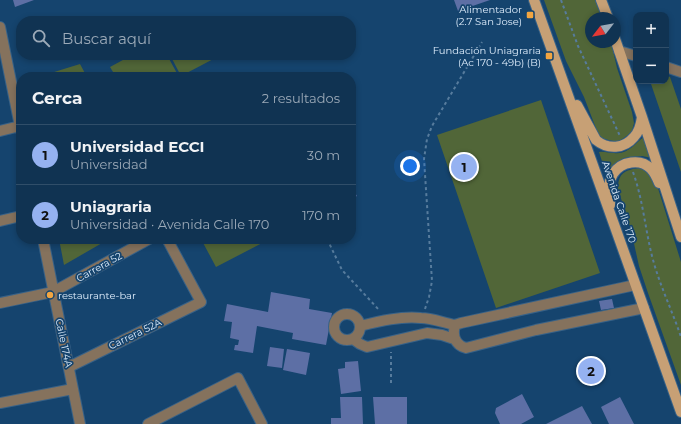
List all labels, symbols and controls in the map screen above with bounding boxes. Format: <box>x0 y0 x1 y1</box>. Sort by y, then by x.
place label: Alimentador (2.7 San Jose) <box>456 3 522 28</box>
marker: Alimentador (2.7 San Jose) <box>525 10 535 20</box>
north arrow <box>585 12 621 48</box>
map controls <box>633 12 669 84</box>
button: + <box>633 12 669 48</box>
search box <box>16 16 356 60</box>
icon: search <box>30 27 52 49</box>
text: Buscar aquí <box>62 29 151 48</box>
place label: Fundación Uniagraria (Ac 170 - 49b) (B) <box>433 44 541 69</box>
button: − <box>633 48 669 84</box>
marker: Fundación Uniagraria (Ac 170 - 49b) (B) <box>544 51 554 61</box>
text: Cerca <box>32 88 82 108</box>
text: 2 resultados <box>262 90 340 106</box>
text: Universidad ECCI <box>70 137 204 156</box>
text: 1 <box>42 147 48 163</box>
text: 30 m <box>307 147 340 163</box>
pin: 1 <box>451 152 477 182</box>
text: Universidad <box>70 156 148 172</box>
your location <box>400 156 420 176</box>
street label: Avenida Calle 170 <box>599 159 639 245</box>
text: Uniagraria <box>70 197 152 216</box>
text: 2 <box>41 207 49 223</box>
text: 170 m <box>302 207 340 223</box>
text: Universidad · Avenida Calle 170 <box>70 216 269 232</box>
street label: Carrera 52 <box>74 249 124 285</box>
place label: restaurante-bar <box>58 289 136 302</box>
marker: restaurante-bar <box>45 290 55 300</box>
street label: Carrera 52A <box>106 315 164 352</box>
street label: Calle 174A <box>52 317 76 369</box>
pin: 2 <box>578 356 604 386</box>

